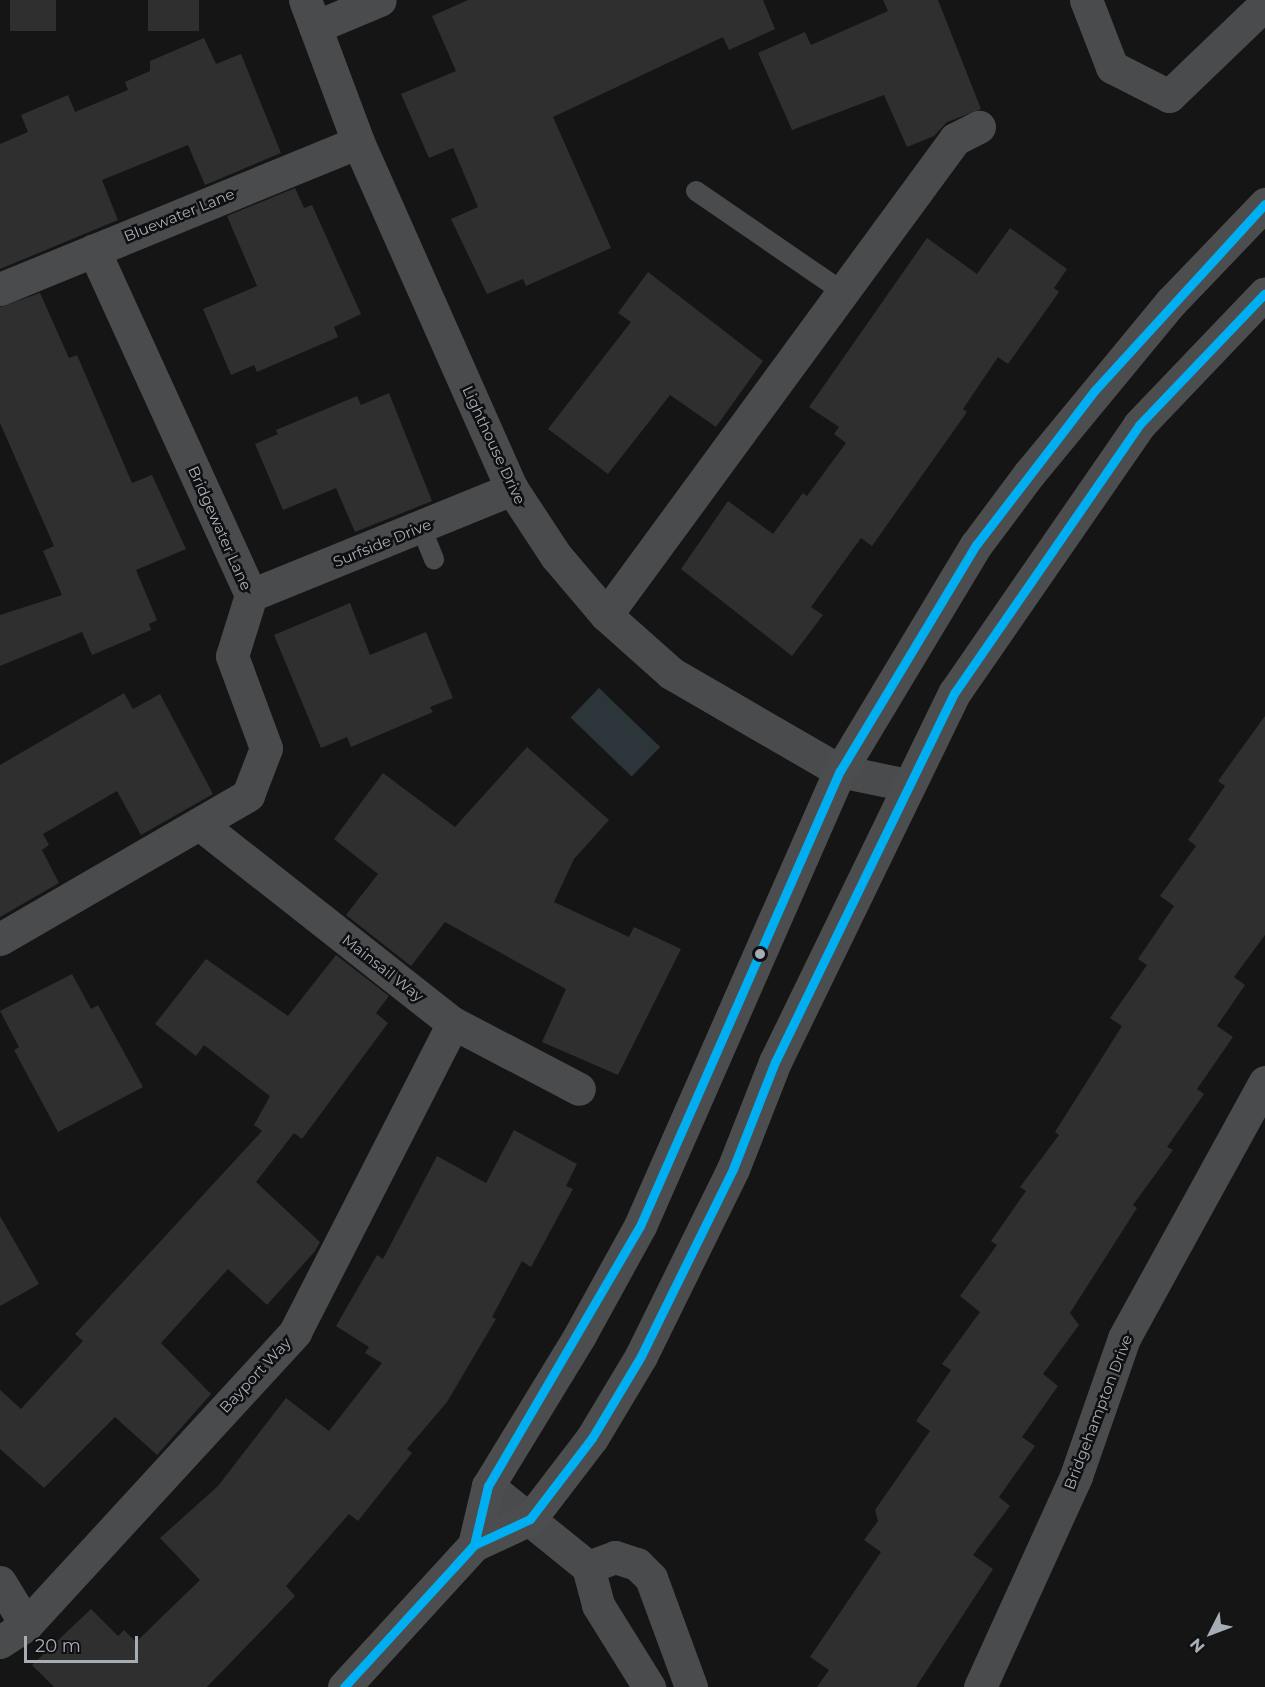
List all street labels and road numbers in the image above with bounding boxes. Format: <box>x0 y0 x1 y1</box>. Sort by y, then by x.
street label: Bluewater Lane <box>121 185 237 245</box>
street label: Lighthouse Drive <box>459 383 529 507</box>
street label: Bridgewater Lane <box>185 463 255 593</box>
street label: Surfside Drive <box>330 515 434 571</box>
street label: Mainsail Way <box>339 931 427 1005</box>
street label: Bridgehampton Drive <box>1060 1332 1136 1492</box>
street label: Bayport Way <box>216 1334 294 1416</box>

